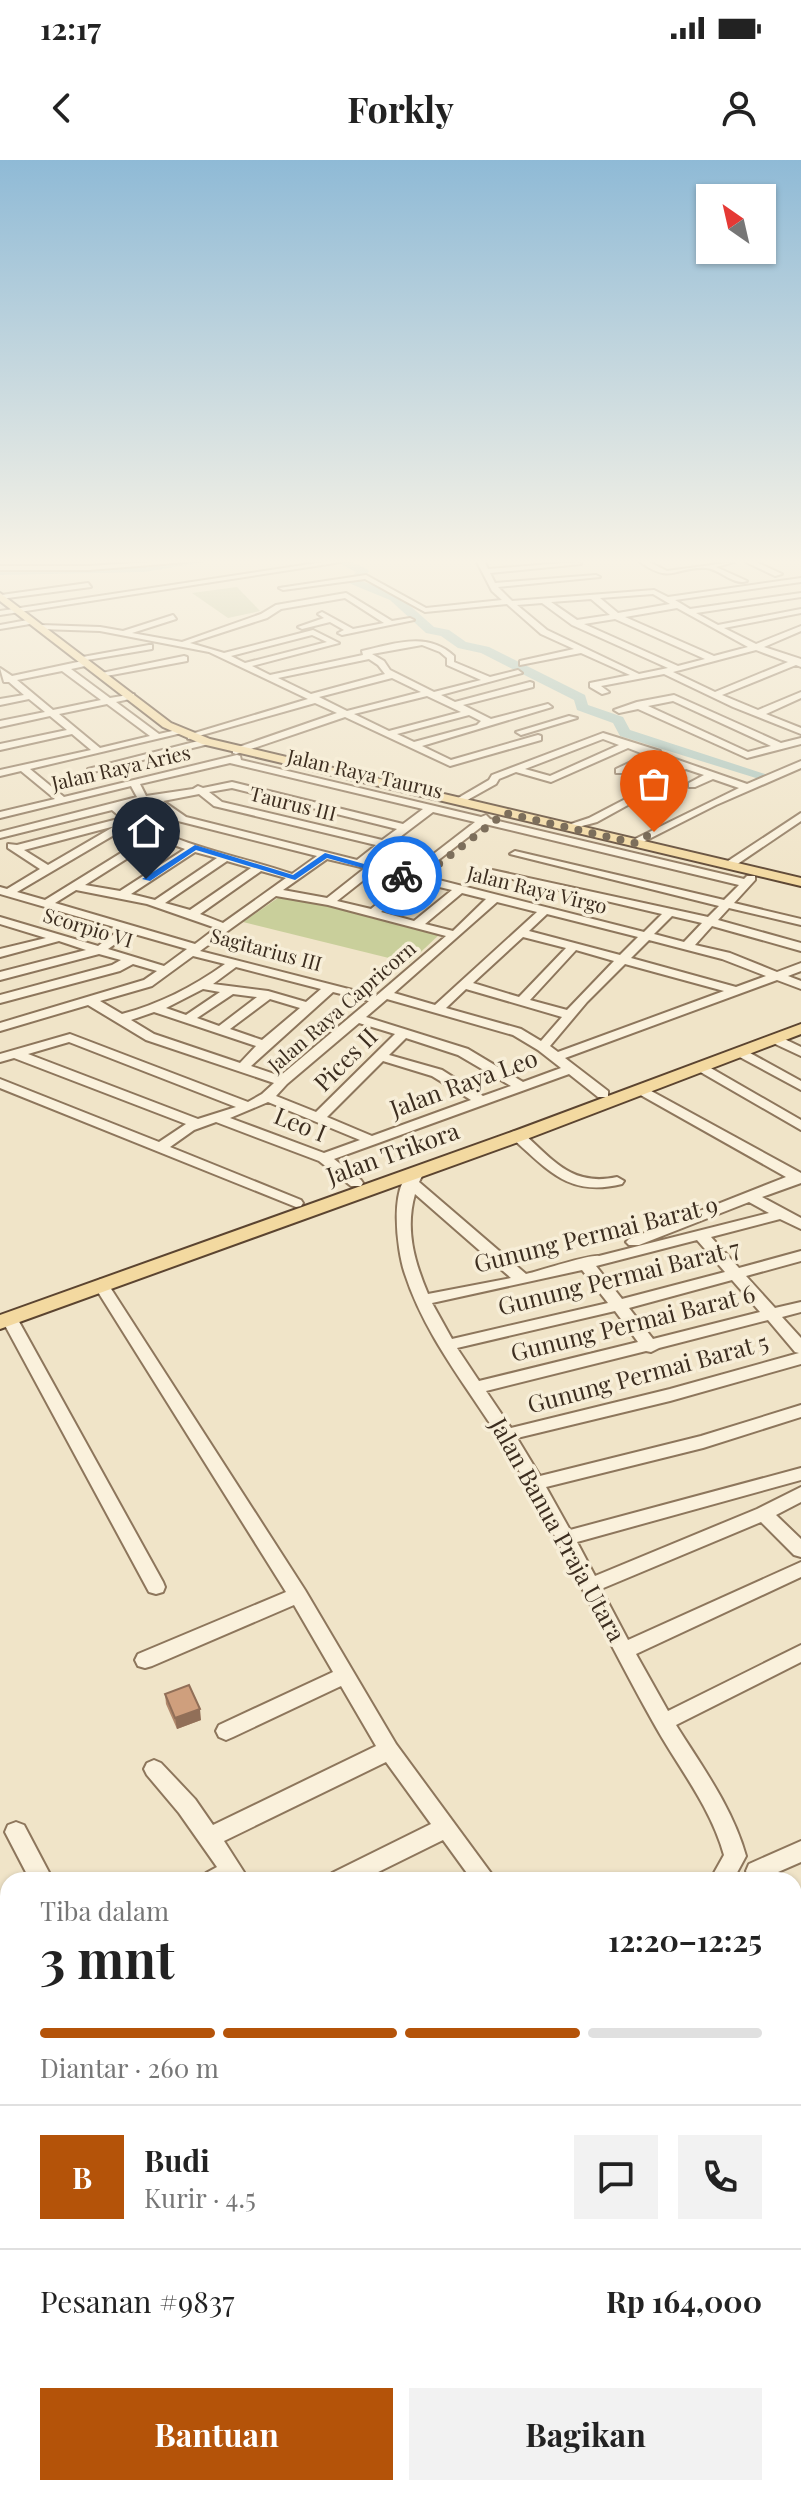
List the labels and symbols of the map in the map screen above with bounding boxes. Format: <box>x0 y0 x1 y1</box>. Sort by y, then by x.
north arrow <box>696 184 776 264</box>
street label: Jalan Raya Aries <box>48 737 193 796</box>
street label: Jalan Raya Taurus <box>284 741 446 804</box>
pin <box>620 750 688 832</box>
street label: Taurus III <box>247 779 340 826</box>
pin <box>112 797 180 879</box>
courier <box>362 836 442 916</box>
street label: Jalan Raya Virgo <box>463 858 610 919</box>
street label: Scorpio VI <box>40 900 137 953</box>
street label: Sagitarius III <box>207 921 325 976</box>
street label: Jalan Raya Capricorn <box>261 934 421 1078</box>
street label: Pices II <box>306 1020 383 1097</box>
street label: Jalan Raya Leo <box>384 1041 541 1124</box>
street label: Leo I <box>270 1098 332 1148</box>
street label: Jalan Trikora <box>321 1113 463 1191</box>
street label: Gunung Permai Barat 9 <box>470 1187 721 1279</box>
street label: Gunung Permai Barat 7 <box>494 1230 743 1322</box>
street label: Gunung Permai Barat 6 <box>507 1276 758 1368</box>
street label: Gunung Permai Barat 5 <box>523 1324 772 1420</box>
street label: Jalan Banua Praja Utara <box>483 1410 634 1647</box>

